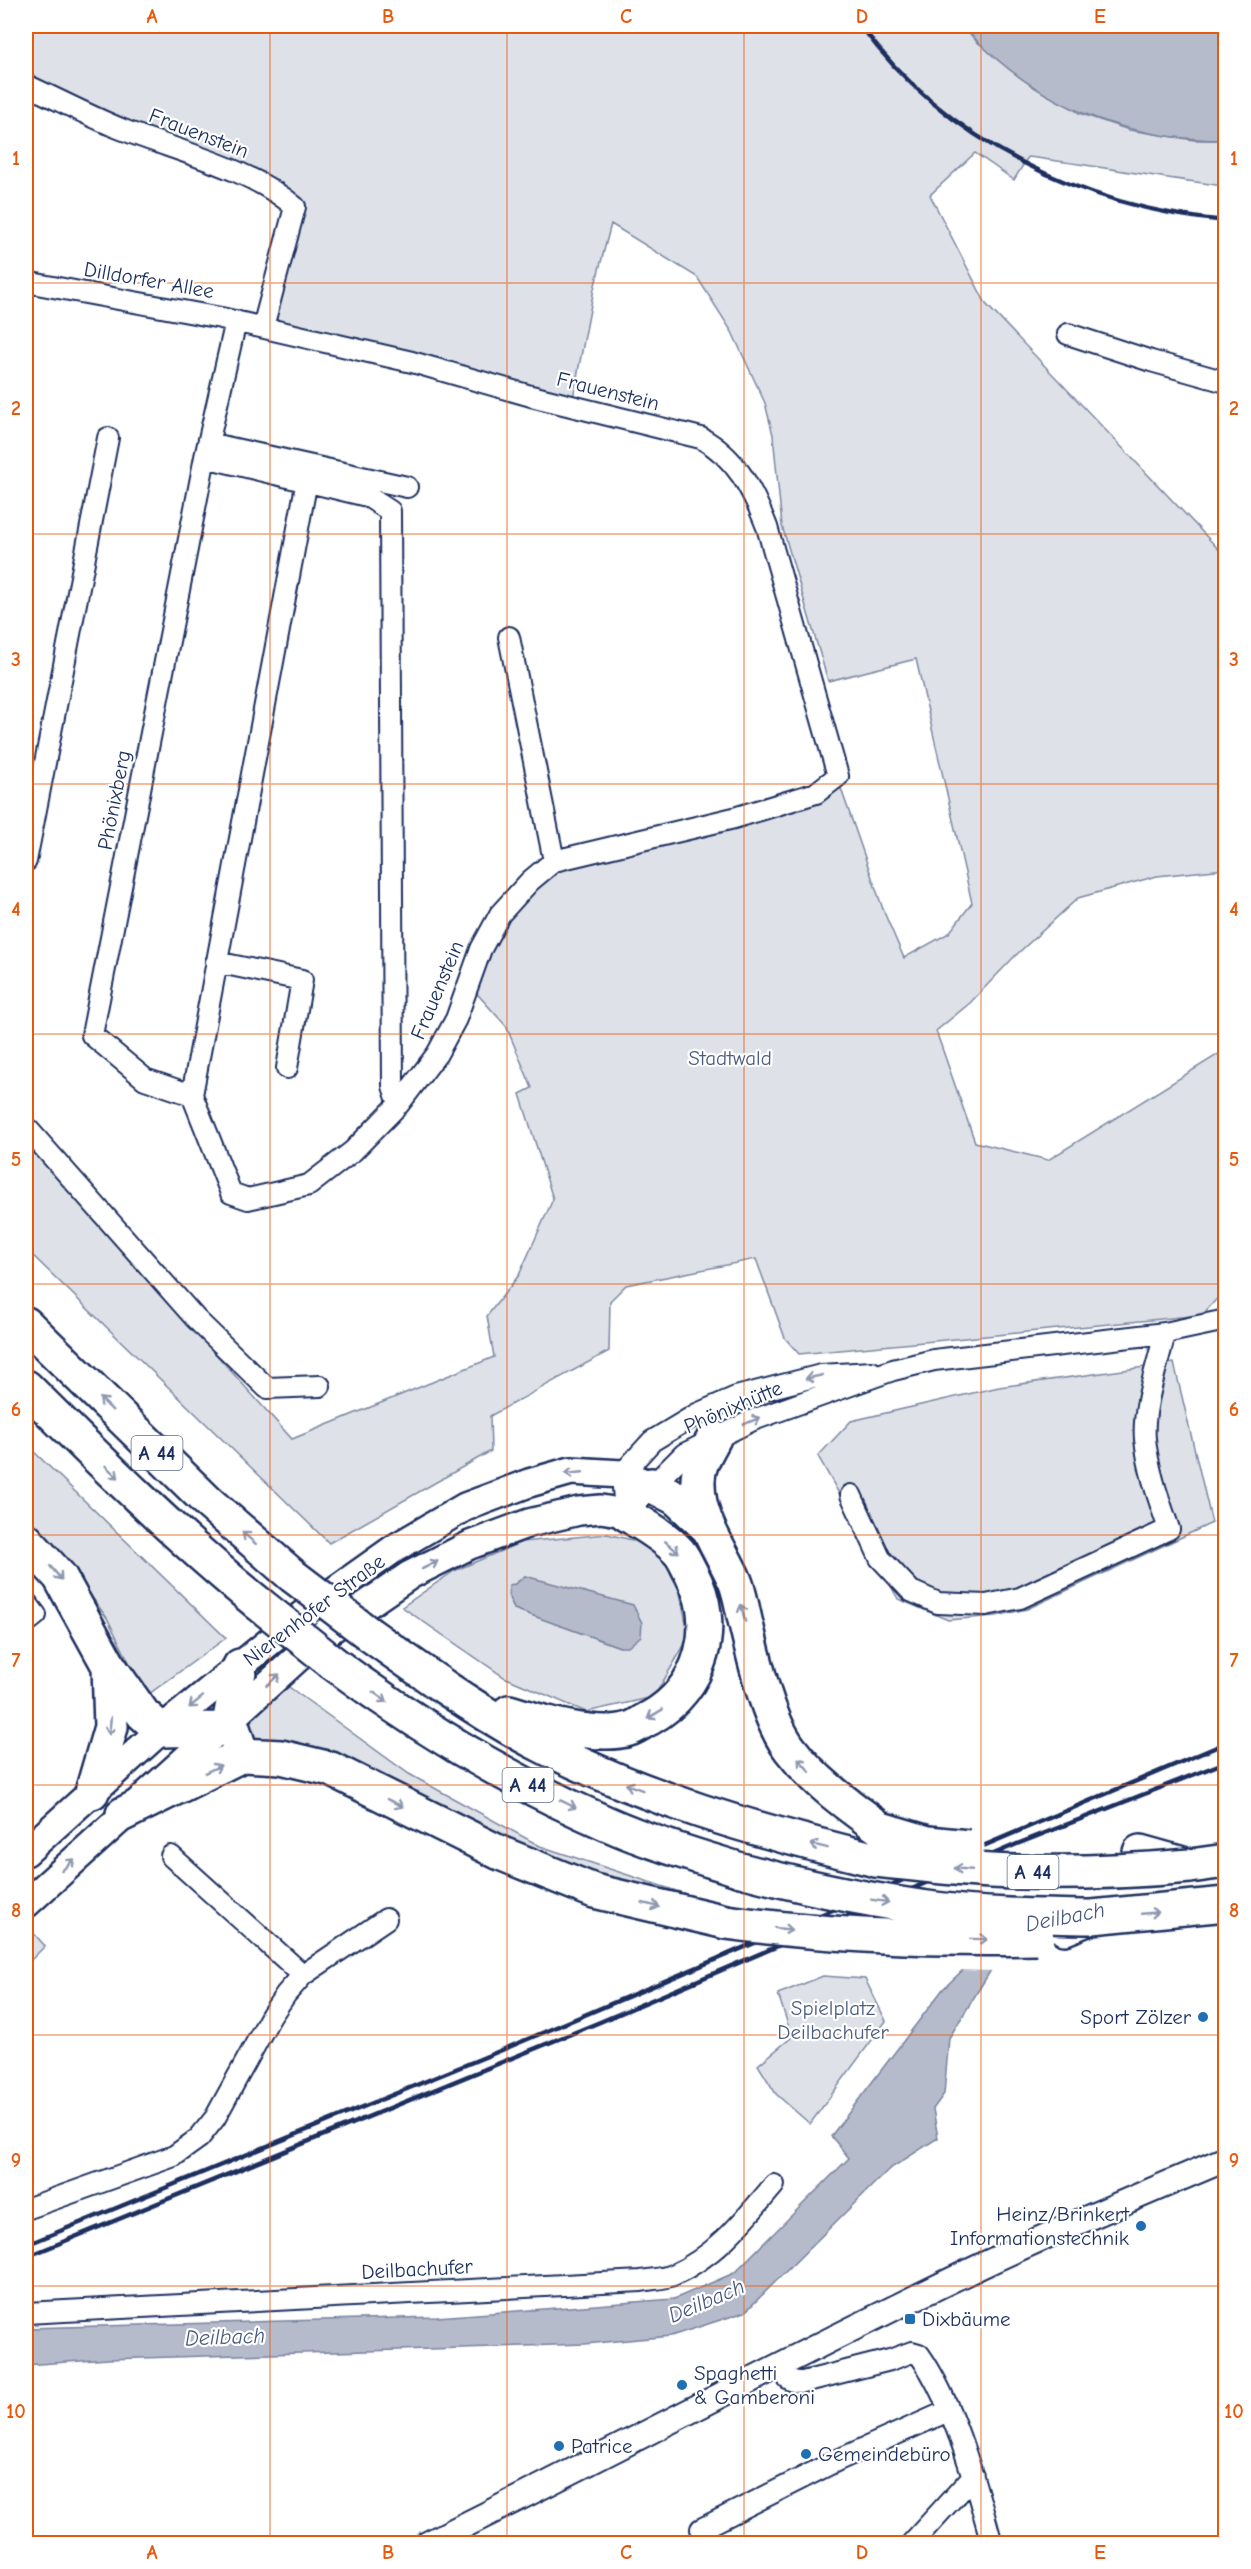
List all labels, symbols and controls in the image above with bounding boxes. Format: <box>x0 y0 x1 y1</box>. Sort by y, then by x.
text: A <box>146 5 158 28</box>
text: B <box>382 5 394 28</box>
text: C <box>620 5 632 28</box>
text: D <box>856 5 868 28</box>
text: E <box>1094 5 1106 28</box>
street label: Frauenstein <box>146 103 252 163</box>
text: 1 <box>12 147 20 170</box>
text: 1 <box>1230 147 1238 170</box>
street label: Dilldorfer Allee <box>82 257 216 303</box>
street label: Frauenstein <box>554 367 662 415</box>
text: 2 <box>11 397 21 420</box>
text: 2 <box>1229 397 1239 420</box>
text: 3 <box>11 648 21 671</box>
text: 3 <box>1229 648 1239 671</box>
street label: Phönixberg <box>93 748 135 852</box>
text: 4 <box>11 898 21 921</box>
text: 4 <box>1229 898 1239 921</box>
street label: Frauenstein <box>405 937 469 1043</box>
park label: Stadtwald <box>688 1046 772 1070</box>
text: 5 <box>11 1148 21 1171</box>
text: 5 <box>1229 1148 1239 1171</box>
one-way arrow <box>805 1372 824 1383</box>
street label: Phönixhütte <box>680 1376 786 1438</box>
one-way arrow <box>99 1397 114 1412</box>
text: 6 <box>11 1398 21 1421</box>
text: 6 <box>1229 1398 1239 1421</box>
one-way arrow <box>743 1415 761 1426</box>
road number: A 44 <box>132 1436 182 1470</box>
one-way arrow <box>104 1465 119 1479</box>
one-way arrow <box>564 1467 584 1478</box>
one-way arrow <box>242 1531 257 1545</box>
one-way arrow <box>664 1540 679 1554</box>
street label: Nierenhofer Straße <box>239 1549 389 1671</box>
one-way arrow <box>421 1559 439 1570</box>
one-way arrow <box>49 1565 63 1580</box>
one-way arrow <box>736 1604 748 1623</box>
text: 7 <box>12 1649 21 1672</box>
text: 7 <box>1230 1649 1239 1672</box>
one-way arrow <box>266 1673 281 1687</box>
one-way arrow <box>372 1691 389 1704</box>
one-way arrow <box>188 1695 204 1708</box>
one-way arrow <box>647 1709 664 1721</box>
one-way arrow <box>104 1715 115 1735</box>
one-way arrow <box>797 1758 811 1773</box>
one-way arrow <box>204 1763 222 1775</box>
road number: A 44 <box>502 1768 554 1802</box>
one-way arrow <box>625 1781 644 1792</box>
one-way arrow <box>386 1797 404 1809</box>
one-way arrow <box>558 1799 576 1811</box>
one-way arrow <box>810 1840 829 1852</box>
road number: A 44 <box>1008 1855 1058 1889</box>
one-way arrow <box>61 1858 76 1872</box>
one-way arrow <box>954 1863 974 1874</box>
one-way arrow <box>870 1895 890 1906</box>
water label: Deilbach <box>1023 1897 1107 1937</box>
text: 8 <box>11 1899 21 1922</box>
one-way arrow <box>641 1899 660 1911</box>
text: 8 <box>1229 1899 1239 1922</box>
one-way arrow <box>1139 1907 1159 1918</box>
one-way arrow <box>774 1924 793 1935</box>
one-way arrow <box>968 1933 988 1945</box>
park label: Spielplatz Deilbachufer <box>777 1996 889 2044</box>
place label: Sport Zölzer <box>1080 2005 1192 2029</box>
marker: Sport Zölzer <box>1196 2010 1210 2024</box>
text: 9 <box>11 2149 21 2172</box>
text: 9 <box>1229 2149 1239 2172</box>
place label: Heinz/Brinkert Informationstechnik <box>950 2202 1130 2250</box>
marker: Heinz/Brinkert Informationstechnik <box>1134 2219 1148 2233</box>
street label: Deilbachufer <box>361 2254 474 2284</box>
water label: Deilbach <box>664 2273 748 2329</box>
place label: Dixbäume <box>922 2307 1011 2331</box>
marker: Dixbäume <box>903 2312 917 2326</box>
water label: Deilbach <box>184 2323 266 2351</box>
place label: Spaghetti & Gamberoni <box>694 2361 815 2409</box>
marker: Spaghetti & Gamberoni <box>675 2378 689 2392</box>
text: 10 <box>6 2400 26 2423</box>
text: 10 <box>1224 2400 1244 2423</box>
place label: Patrice <box>571 2434 632 2458</box>
marker: Patrice <box>552 2439 566 2453</box>
place label: Gemeindebüro <box>818 2442 951 2466</box>
marker: Gemeindebüro <box>799 2447 813 2461</box>
text: A <box>146 2541 158 2564</box>
text: B <box>382 2541 394 2564</box>
text: C <box>620 2541 632 2564</box>
text: D <box>856 2541 868 2564</box>
text: E <box>1094 2541 1106 2564</box>

